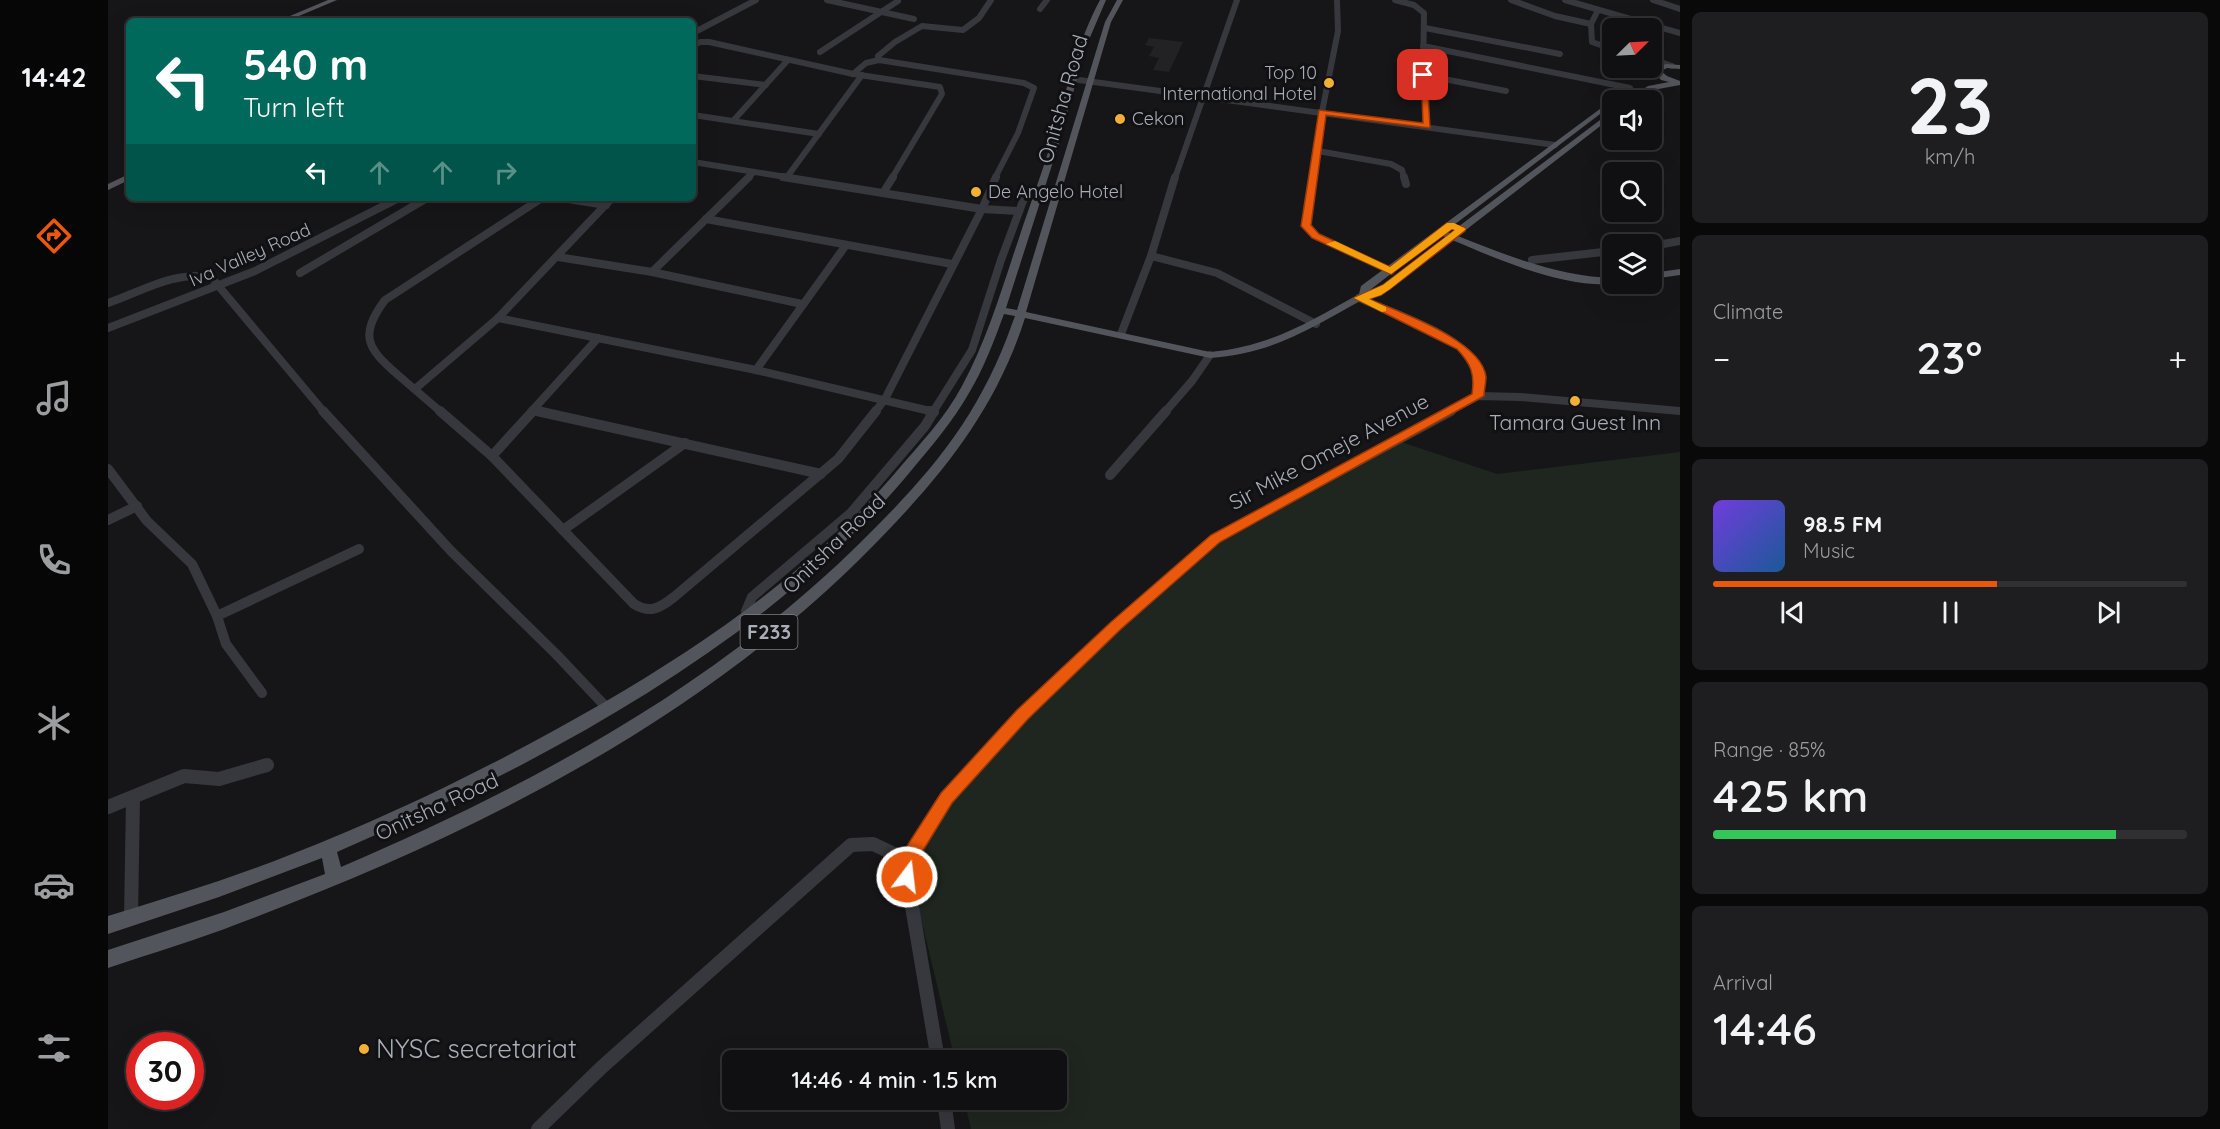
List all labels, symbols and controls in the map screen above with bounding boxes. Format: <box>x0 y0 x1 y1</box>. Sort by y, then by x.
north arrow <box>1602 18 1662 78</box>
map controls <box>1602 18 1662 294</box>
street label: Onitsha Road <box>1031 31 1093 166</box>
text: 540 m <box>243 38 368 91</box>
icon: left <box>144 42 222 120</box>
pin <box>1397 49 1448 100</box>
text: 23 <box>1907 56 1993 154</box>
icon: arrive <box>1406 58 1439 91</box>
text: 14:42 <box>22 60 87 94</box>
place label: Top 10 International Hotel <box>1162 61 1317 105</box>
marker: Top 10 International Hotel <box>1322 76 1336 90</box>
text: Turn left <box>243 90 345 124</box>
button: sound <box>1602 90 1662 150</box>
place label: Cekon <box>1132 107 1184 130</box>
marker: Cekon <box>1113 112 1127 126</box>
text: km/h <box>1925 144 1975 169</box>
icon: left <box>300 156 333 189</box>
icon: ahead <box>363 156 396 189</box>
icon: ahead <box>426 156 459 189</box>
icon: right <box>489 156 522 189</box>
button: search <box>1602 162 1662 222</box>
place label: De Angelo Hotel <box>988 180 1123 203</box>
marker: De Angelo Hotel <box>969 185 983 199</box>
icon: directions <box>33 215 75 257</box>
street label: Iva Valley Road <box>186 218 314 292</box>
button: layers <box>1602 234 1662 294</box>
text: Climate <box>1713 299 1783 324</box>
text: 23° <box>1916 329 1982 385</box>
text: − <box>1713 338 1730 379</box>
text: + <box>2168 338 2187 379</box>
icon: music <box>33 377 75 419</box>
street label: Sir Mike Omeje Avenue <box>1224 387 1433 515</box>
marker: Tamara Guest Inn <box>1568 394 1582 408</box>
place label: Tamara Guest Inn <box>1489 409 1661 435</box>
street label: Onitsha Road <box>777 488 890 599</box>
text: 98.5 FM <box>1803 510 1882 538</box>
text: Music <box>1803 538 1855 563</box>
icon: phone <box>33 539 75 581</box>
icon: previous <box>1776 596 1809 629</box>
icon: pause <box>1934 596 1967 629</box>
icon: next <box>2092 596 2125 629</box>
road number: F233 <box>740 615 798 649</box>
icon: climate <box>33 702 75 744</box>
text: Range · 85% <box>1713 737 1826 762</box>
street label: Onitsha Road <box>371 766 502 846</box>
text: 425 km <box>1713 767 1868 823</box>
position arrow <box>875 845 939 909</box>
icon: car <box>33 864 75 906</box>
text: Arrival <box>1713 970 1773 995</box>
text: 14:46 <box>1713 1000 1817 1056</box>
icon: filters <box>33 1027 75 1069</box>
speed limit sign: 30 <box>126 1032 204 1110</box>
place label: NYSC secretariat <box>376 1032 577 1065</box>
marker: NYSC secretariat <box>357 1042 371 1056</box>
text: 14:46 · 4 min · 1.5 km <box>792 1066 997 1094</box>

